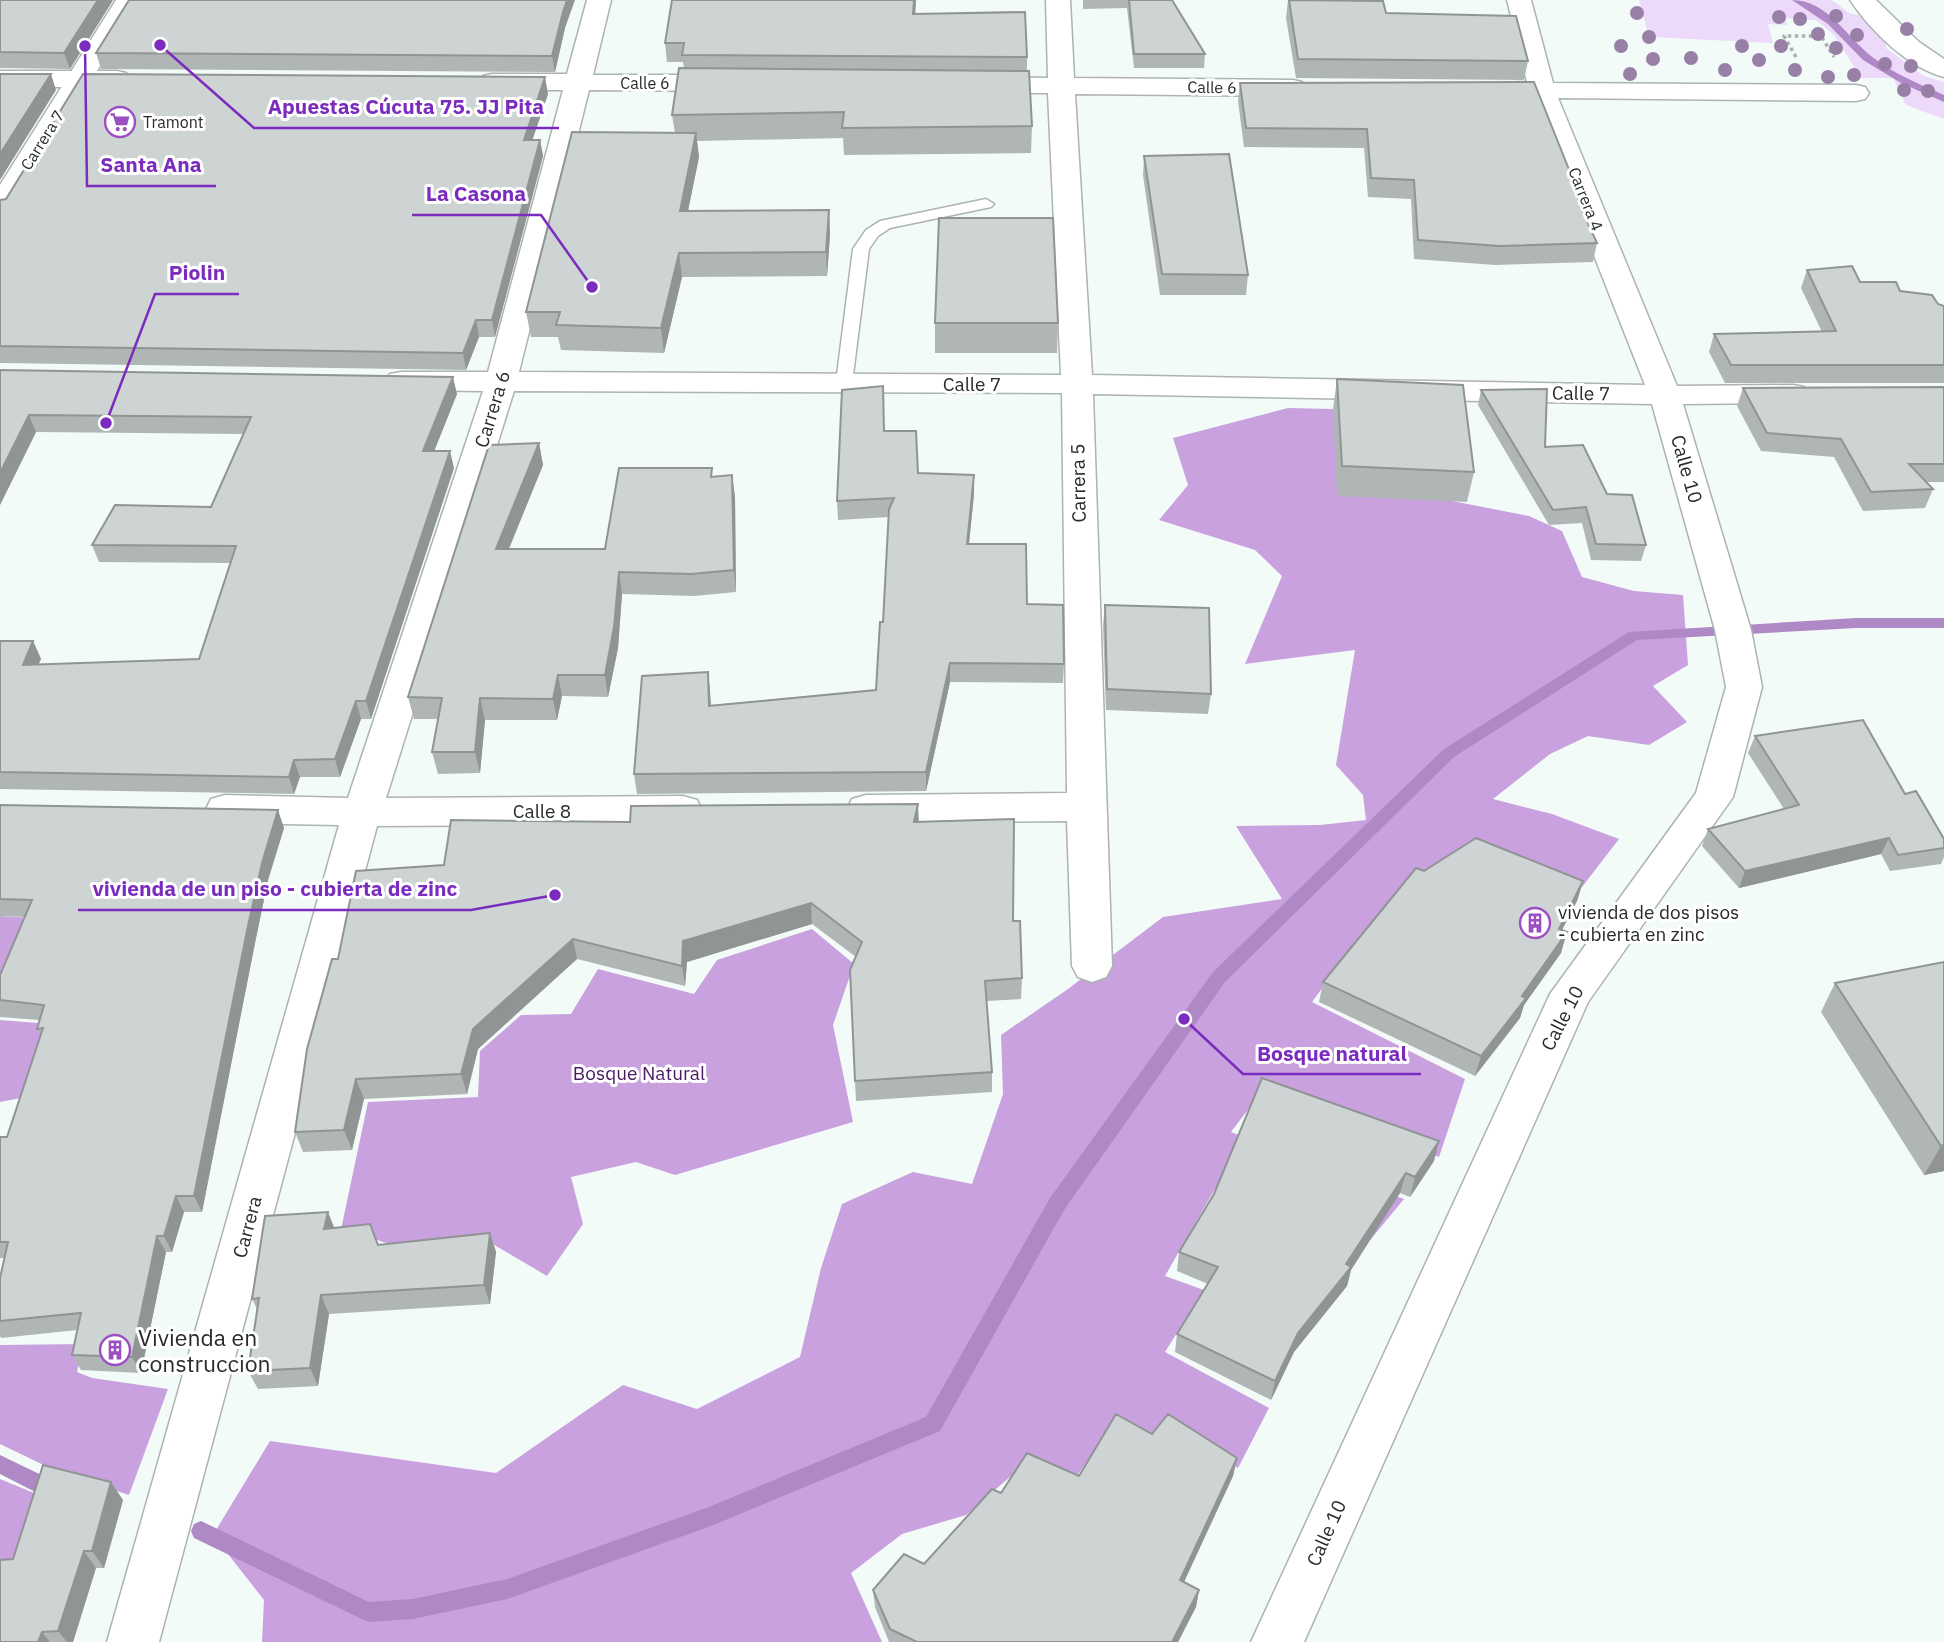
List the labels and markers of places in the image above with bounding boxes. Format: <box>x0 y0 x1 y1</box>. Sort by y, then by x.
callout: Apuestas Cúcuta 75. JJ Pita <box>254 86 559 128</box>
supermarket icon: Tramont <box>103 105 137 139</box>
place label: Tramont <box>143 112 203 132</box>
callout: Santa Ana <box>87 144 216 186</box>
callout: La Casona <box>412 173 541 215</box>
callout: Piolin <box>155 252 239 294</box>
callout: vivienda de un piso - cubierta de zinc <box>78 868 471 910</box>
place label: vivienda de dos pisos - cubierta en zinc <box>1558 900 1739 946</box>
building icon: vivienda de dos pisos - cubierta en zinc <box>1518 906 1552 940</box>
callout: Bosque natural <box>1243 1032 1421 1074</box>
place label: Vivienda en construccion <box>138 1322 271 1378</box>
building icon: Vivienda en construccion <box>98 1333 132 1367</box>

